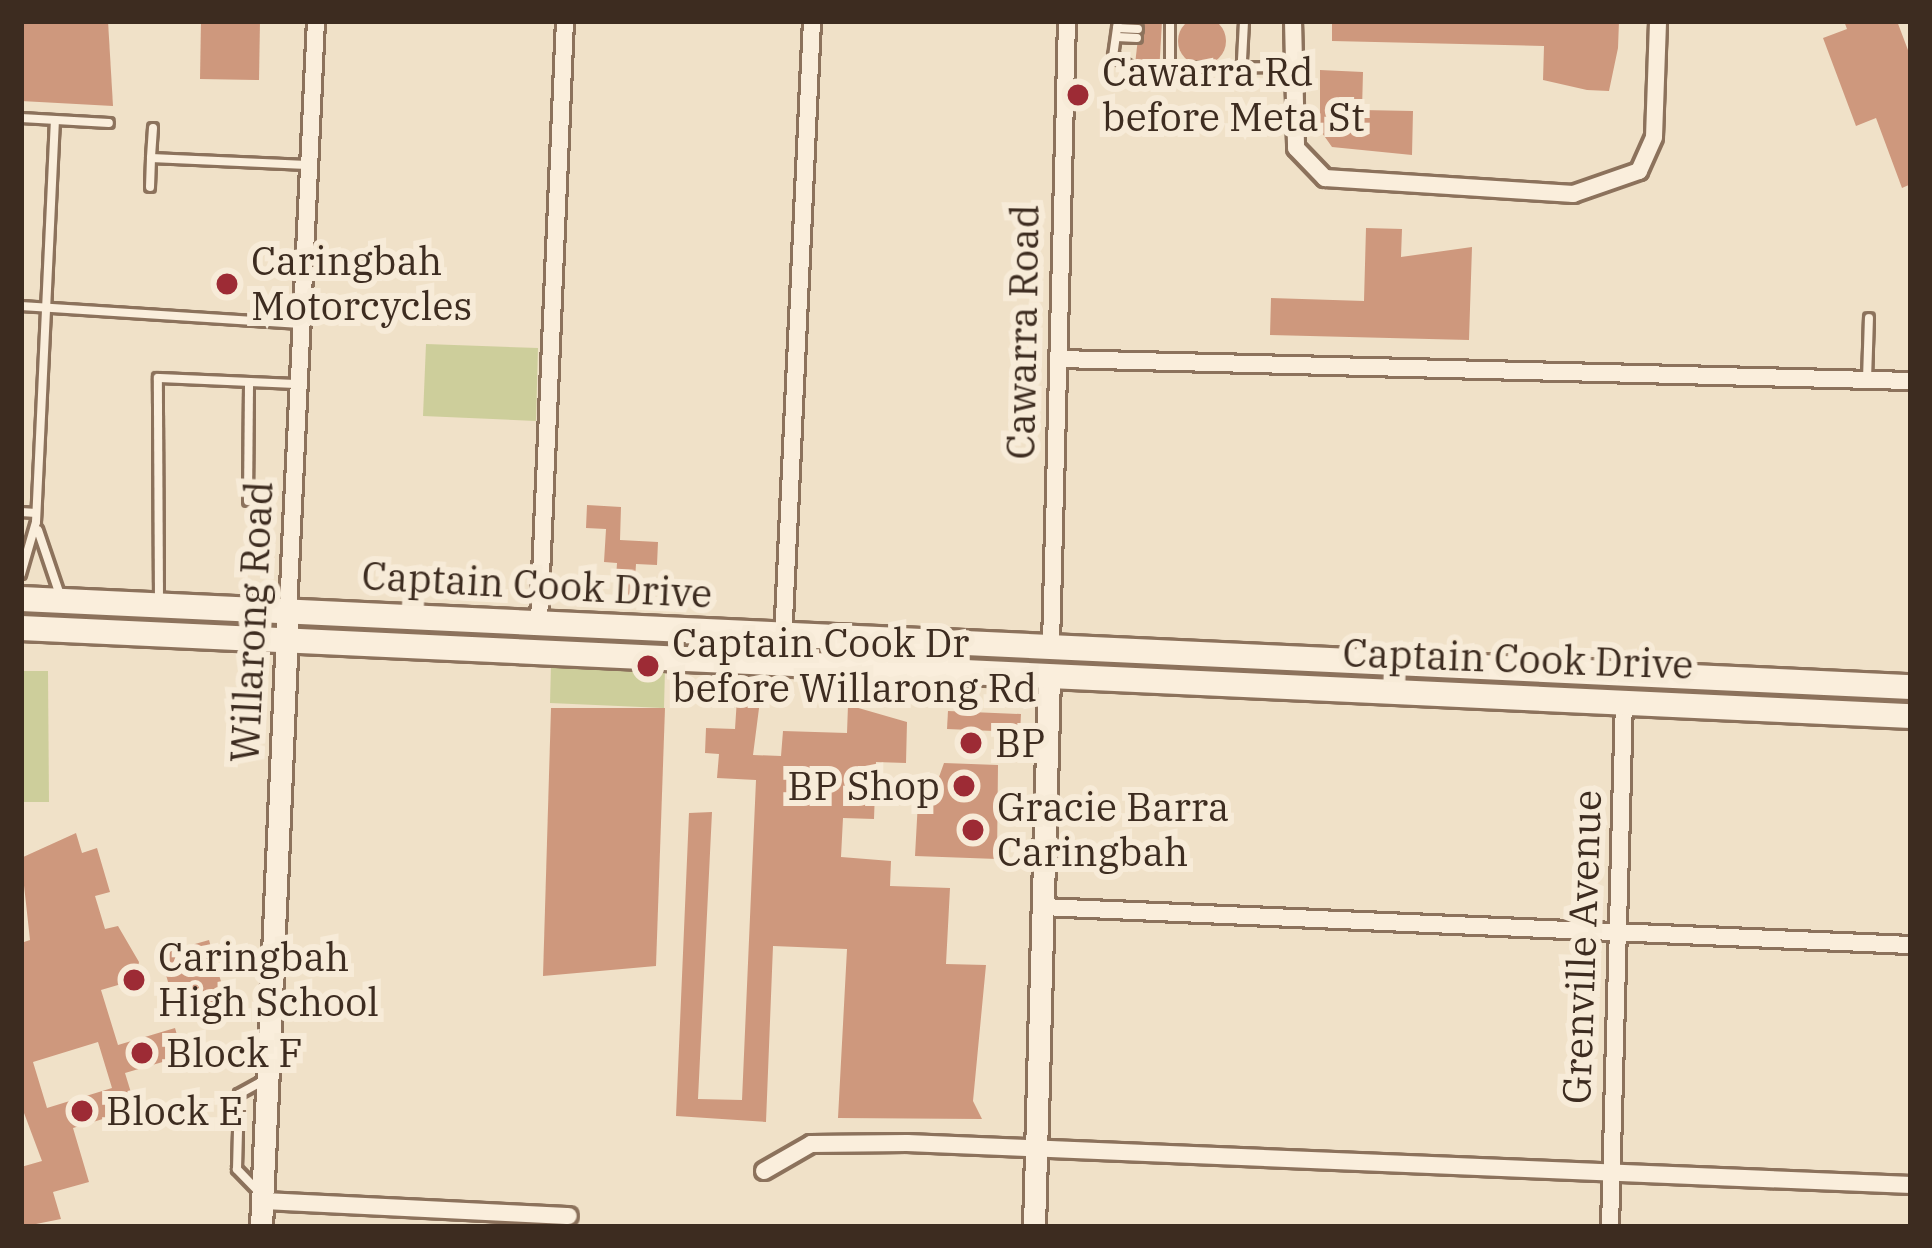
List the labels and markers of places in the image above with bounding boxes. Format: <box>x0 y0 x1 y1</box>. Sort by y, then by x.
place label: Cawarra Rd before Meta St <box>1102 50 1365 141</box>
marker: Cawarra Rd before Meta St <box>1065 82 1091 108</box>
place label: Caringbah Motorcycles <box>251 239 472 330</box>
marker: Caringbah Motorcycles <box>214 271 240 297</box>
place label: Captain Cook Dr before Willarong Rd <box>672 621 1037 712</box>
marker: Captain Cook Dr before Willarong Rd <box>635 653 661 679</box>
place label: BP <box>995 720 1046 766</box>
marker: BP <box>958 730 984 756</box>
place label: BP Shop <box>787 763 940 809</box>
marker: BP Shop <box>951 773 977 799</box>
place label: Gracie Barra Caringbah <box>997 785 1229 876</box>
marker: Gracie Barra Caringbah <box>960 817 986 843</box>
place label: Caringbah High School <box>158 935 379 1026</box>
marker: Caringbah High School <box>121 967 147 993</box>
place label: Block F <box>166 1030 303 1076</box>
marker: Block F <box>129 1040 155 1066</box>
place label: Block E <box>106 1088 243 1134</box>
marker: Block E <box>69 1098 95 1124</box>

